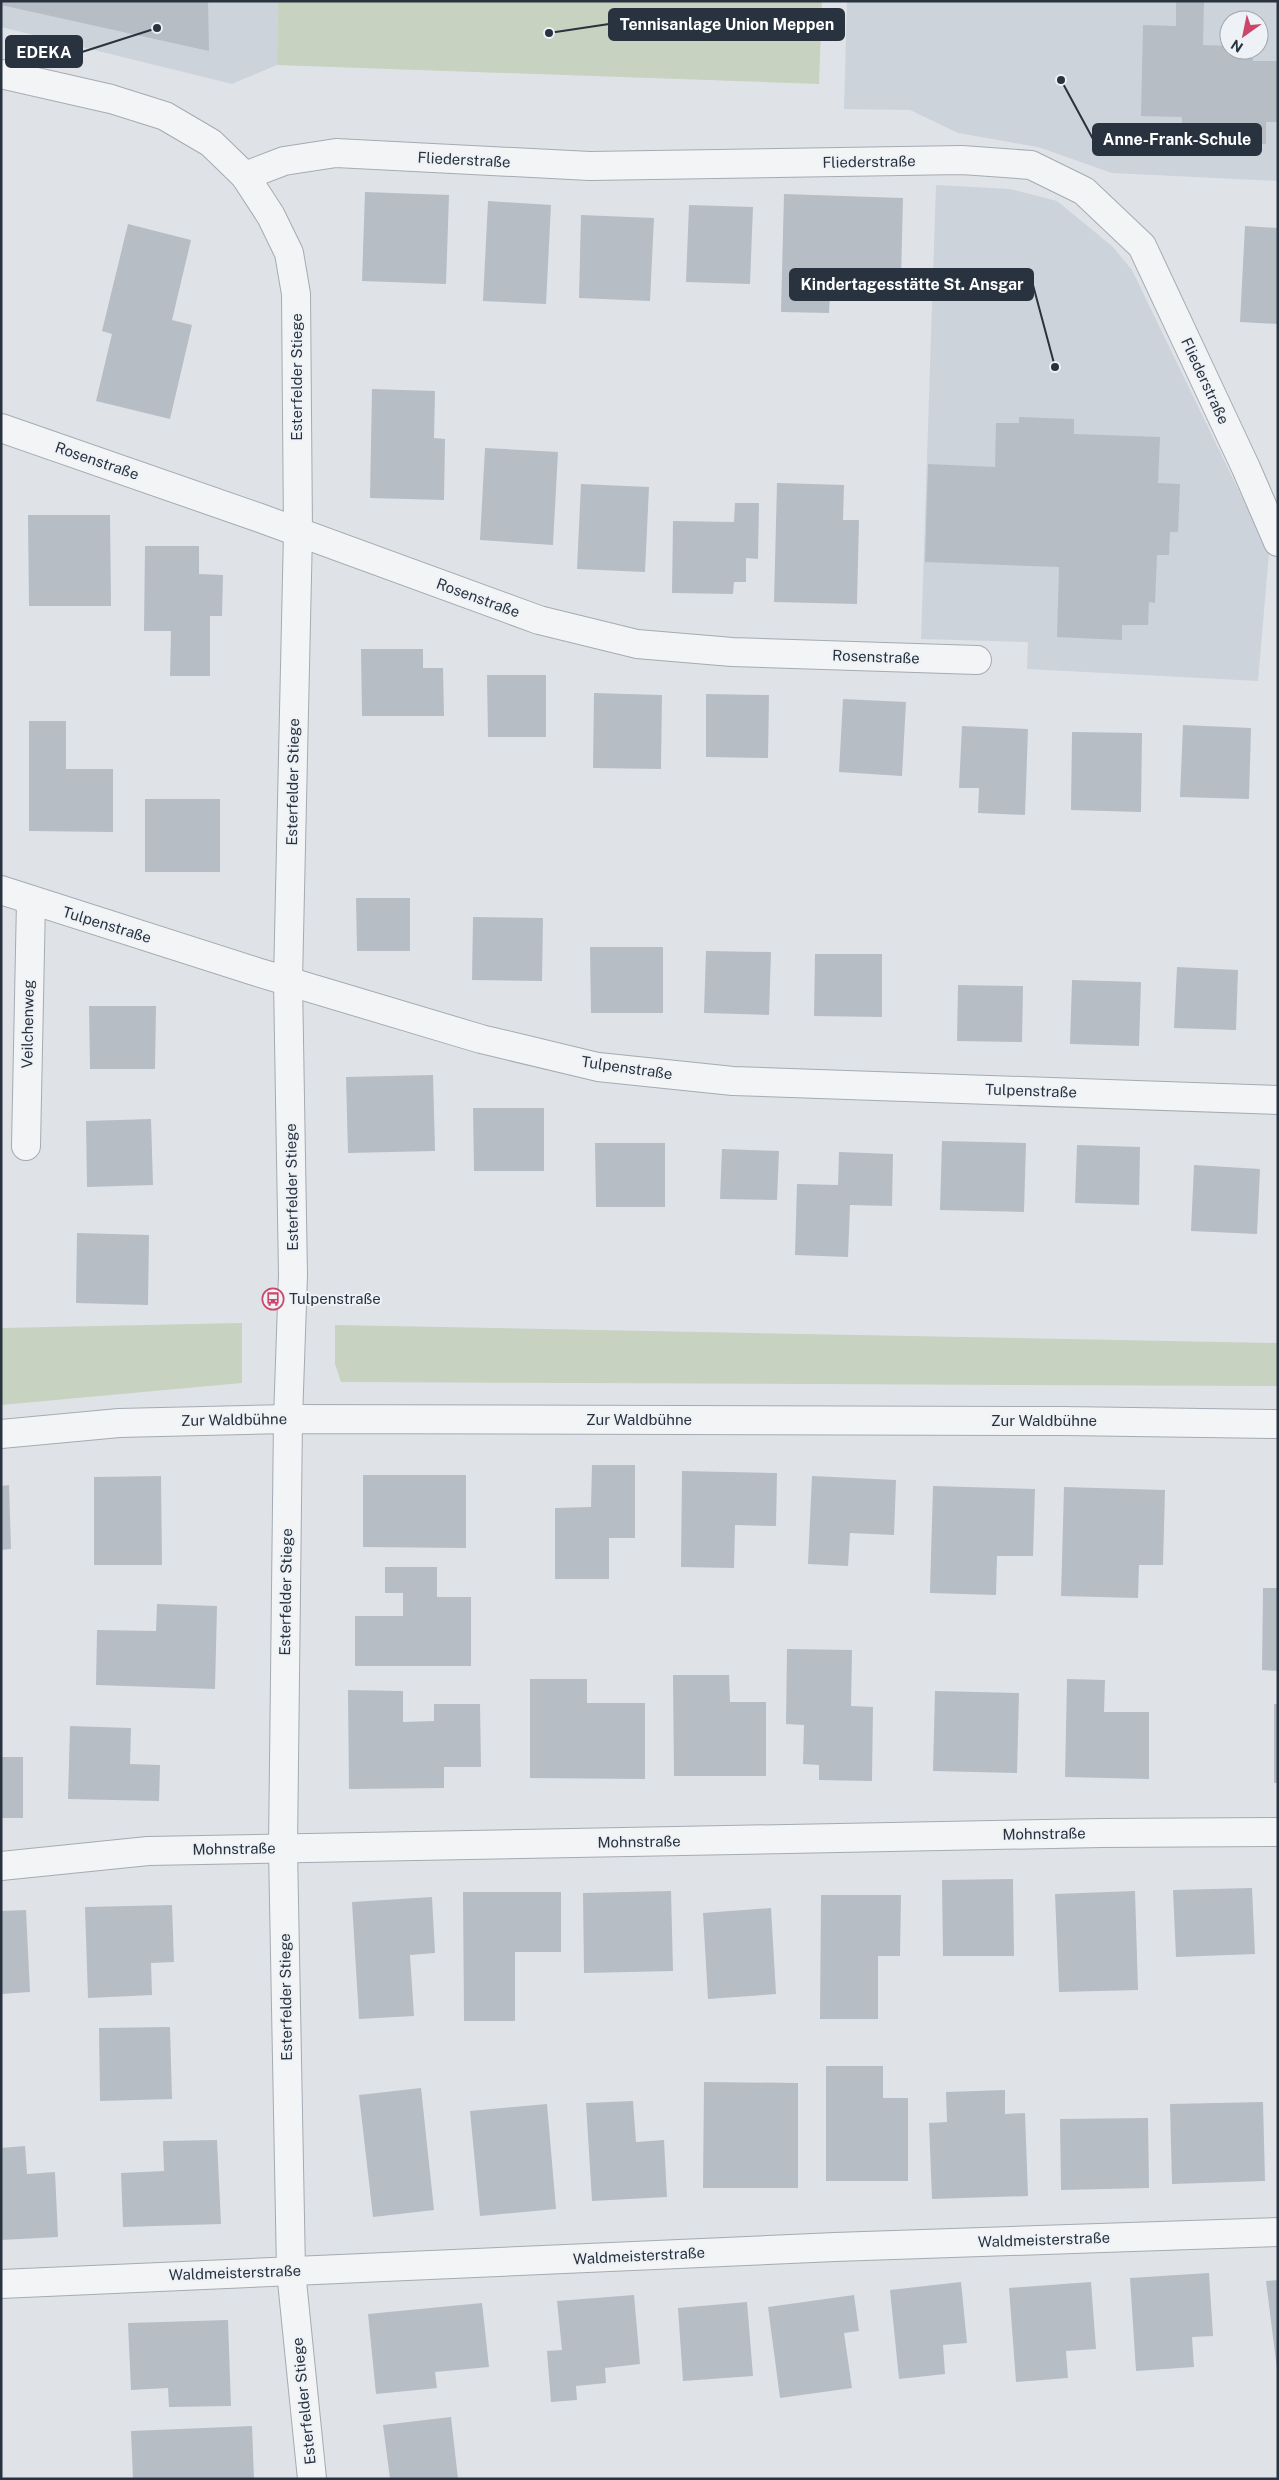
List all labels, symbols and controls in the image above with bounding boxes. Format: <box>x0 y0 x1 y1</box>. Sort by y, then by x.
callout: Tennisanlage Union Meppen <box>609 9 844 40</box>
north arrow <box>1219 10 1269 60</box>
text: Tennisanlage Union Meppen <box>620 15 834 34</box>
callout: EDEKA <box>6 36 82 67</box>
text: N <box>1228 36 1246 56</box>
text: EDEKA <box>16 43 72 62</box>
callout: Anne-Frank-Schule <box>1093 124 1261 155</box>
text: Anne-Frank-Schule <box>1103 130 1251 149</box>
street label: Fliederstraße <box>417 149 511 170</box>
street label: Fliederstraße <box>822 152 916 171</box>
callout: Kindertagesstätte St. Ansgar <box>790 269 1033 300</box>
text: Kindertagesstätte St. Ansgar <box>800 275 1024 294</box>
street label: Esterfelder Stiege <box>288 313 305 441</box>
street label: Fliederstraße <box>1178 335 1233 427</box>
street label: Rosenstraße <box>53 438 141 483</box>
street label: Rosenstraße <box>434 575 522 620</box>
street label: Rosenstraße <box>832 646 920 667</box>
street label: Esterfelder Stiege <box>283 718 302 846</box>
street label: Tulpenstraße <box>61 903 154 946</box>
street label: Veilchenweg <box>18 979 37 1069</box>
street label: Tulpenstraße <box>580 1053 674 1082</box>
street label: Tulpenstraße <box>985 1080 1077 1101</box>
street label: Esterfelder Stiege <box>282 1123 301 1251</box>
bus stop icon: Tulpenstraße <box>261 1287 285 1311</box>
place label: Tulpenstraße <box>289 1290 381 1307</box>
street label: Zur Waldbühne <box>181 1410 287 1429</box>
street label: Zur Waldbühne <box>586 1411 692 1428</box>
street label: Zur Waldbühne <box>991 1412 1097 1429</box>
street label: Esterfelder Stiege <box>276 1528 295 1656</box>
street label: Mohnstraße <box>1002 1824 1086 1843</box>
street label: Mohnstraße <box>597 1832 681 1851</box>
street label: Mohnstraße <box>192 1839 276 1858</box>
street label: Esterfelder Stiege <box>276 1933 295 2061</box>
street label: Waldmeisterstraße <box>978 2229 1110 2250</box>
street label: Waldmeisterstraße <box>573 2244 705 2267</box>
street label: Waldmeisterstraße <box>169 2262 301 2283</box>
street label: Esterfelder Stiege <box>288 2337 319 2465</box>

